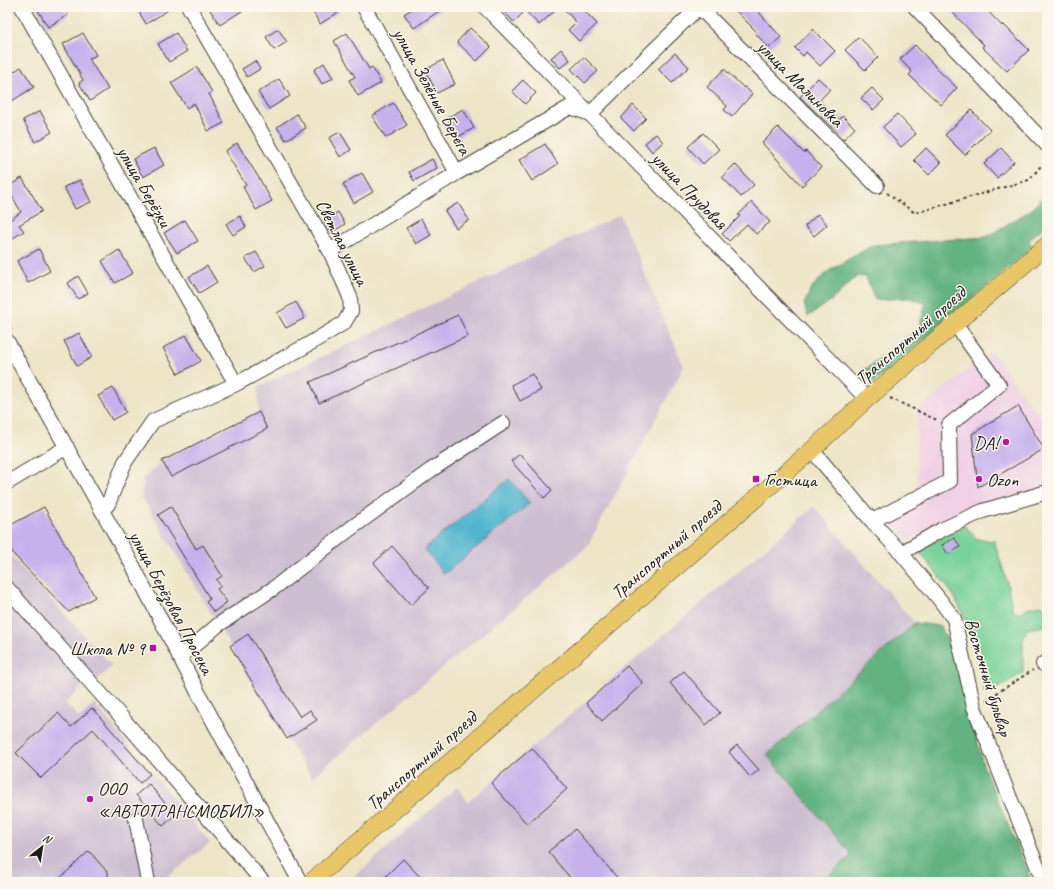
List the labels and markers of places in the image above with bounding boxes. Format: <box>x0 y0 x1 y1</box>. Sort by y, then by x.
place label: DA! <box>974 431 1002 455</box>
marker: DA! <box>1001 437 1011 447</box>
place label: Гостица <box>764 468 819 492</box>
place label: Ozon <box>987 468 1019 492</box>
marker: Гостица <box>751 474 761 484</box>
marker: Ozon <box>974 474 984 484</box>
place label: Школа № 9 <box>70 637 146 661</box>
marker: Школа № 9 <box>148 643 158 653</box>
place label: ООО «АВТОТРАНСМОБИЛ» <box>98 777 264 823</box>
marker: ООО «АВТОТРАНСМОБИЛ» <box>85 794 95 804</box>

